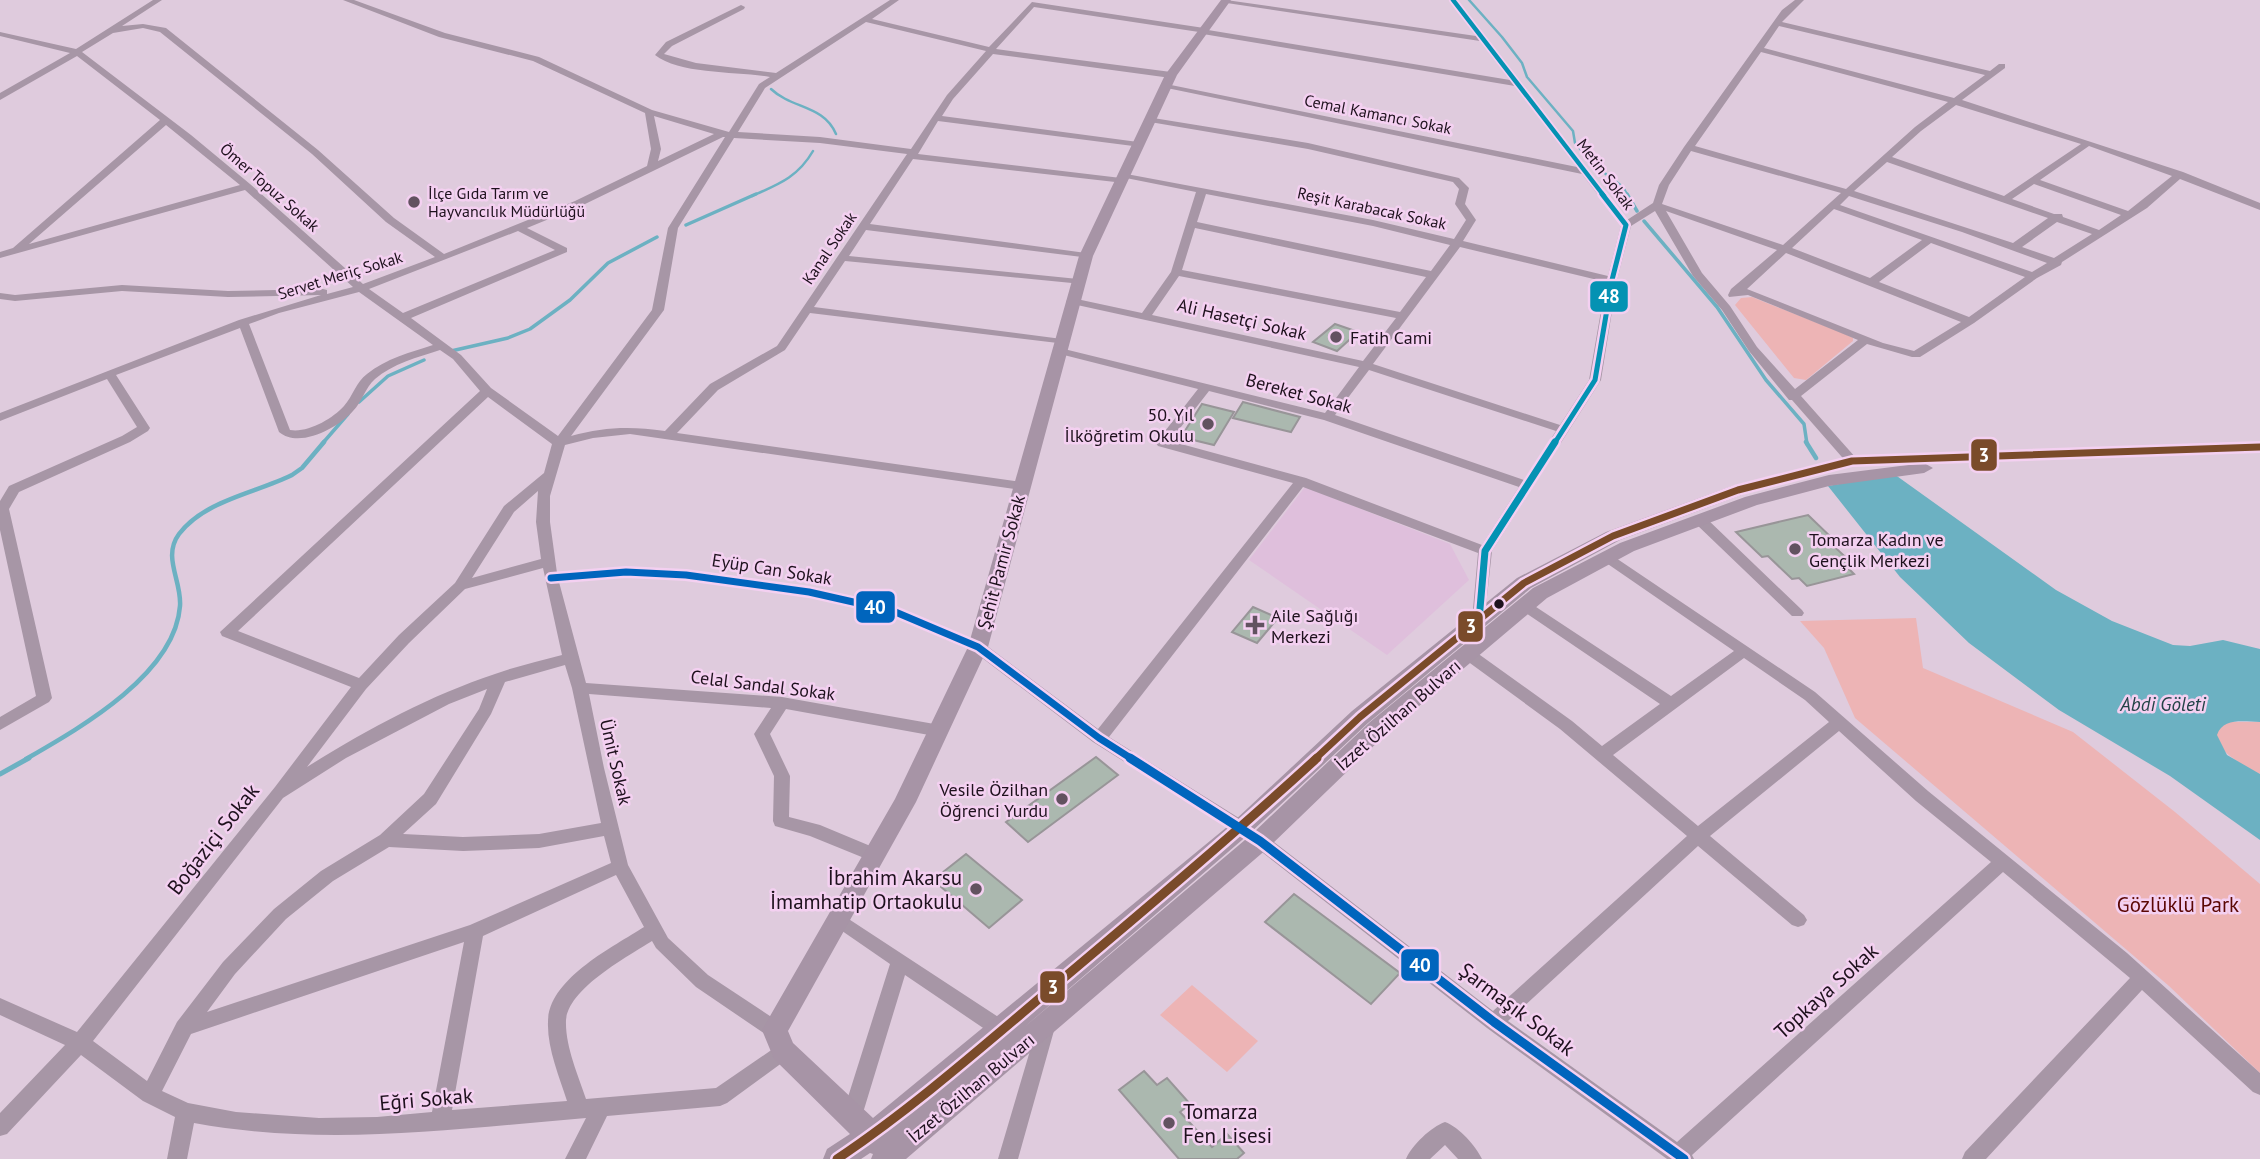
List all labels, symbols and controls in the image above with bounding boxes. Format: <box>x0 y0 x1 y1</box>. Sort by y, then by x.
street label: Cemal Kamancı Sokak <box>1303 90 1454 138</box>
street label: Metin Sokak <box>1573 134 1639 214</box>
street label: Ömer Topuz Sokak <box>216 138 324 236</box>
street label: Reşit Karabacak Sokak <box>1296 182 1449 234</box>
place label: İlçe Gıda Tarım ve Hayvancılık Müdürlüğü <box>428 183 585 221</box>
marker: İlçe Gıda Tarım ve Hayvancılık Müdürlüğü <box>406 194 422 210</box>
street label: Kanal Sokak <box>797 208 861 288</box>
street label: Servet Meriç Sokak <box>275 246 405 303</box>
line badge: 48 <box>1589 280 1629 313</box>
text: 48 <box>1598 284 1620 308</box>
street label: Ali Hasetçi Sokak <box>1175 293 1309 345</box>
place label: Fatih Cami <box>1350 326 1432 349</box>
marker: Fatih Cami <box>1328 329 1344 345</box>
street label: Bereket Sokak <box>1243 368 1355 418</box>
place label: 50. Yıl İlköğretim Okulu <box>1065 403 1195 447</box>
marker: 50. Yıl İlköğretim Okulu <box>1200 416 1216 432</box>
line badge: 3 <box>1970 438 1998 472</box>
text: 3 <box>1979 443 1989 467</box>
street label: Şehit Pamir Sokak <box>972 492 1030 632</box>
place label: Tomarza Kadın ve Gençlik Merkezi <box>1809 528 1944 572</box>
marker: Tomarza Kadın ve Gençlik Merkezi <box>1787 541 1803 557</box>
street label: Eyüp Can Sokak <box>710 548 834 590</box>
line badge: 40 <box>855 590 896 624</box>
text: 40 <box>864 595 886 619</box>
unlabelled marker <box>1492 597 1506 611</box>
place label: Aile Sağlığı Merkezi <box>1271 604 1358 648</box>
line badge: 3 <box>1457 610 1484 643</box>
text: 3 <box>1466 614 1476 638</box>
marker: Aile Sağlığı Merkezi <box>1245 615 1265 635</box>
street label: İzzet Özilhan Bulvarı <box>1331 654 1465 776</box>
street label: Celal Sandal Sokak <box>689 665 837 705</box>
water label: Abdi Göleti <box>2119 692 2207 716</box>
street label: Ümit Sokak <box>595 717 637 808</box>
street label: Boğaziçi Sokak <box>161 778 265 900</box>
place label: Vesile Özilhan Öğrenci Yurdu <box>938 778 1048 822</box>
marker: Vesile Özilhan Öğrenci Yurdu <box>1054 791 1070 807</box>
place label: İbrahim Akarsu İmamhatip Ortaokulu <box>770 864 962 915</box>
marker: İbrahim Akarsu İmamhatip Ortaokulu <box>968 881 984 897</box>
park label: Gözlüklü Park <box>2117 891 2239 918</box>
street label: Topkaya Sokak <box>1768 937 1884 1045</box>
line badge: 40 <box>1400 948 1440 982</box>
text: 40 <box>1409 953 1431 977</box>
street label: Şarmaşık Sokak <box>1454 957 1580 1061</box>
line badge: 3 <box>1039 970 1066 1004</box>
text: 3 <box>1048 975 1058 999</box>
street label: İzzet Özilhan Bulvarı <box>903 1028 1039 1148</box>
street label: Eğri Sokak <box>378 1081 474 1117</box>
place label: Tomarza Fen Lisesi <box>1183 1098 1272 1149</box>
marker: Tomarza Fen Lisesi <box>1161 1115 1177 1131</box>

